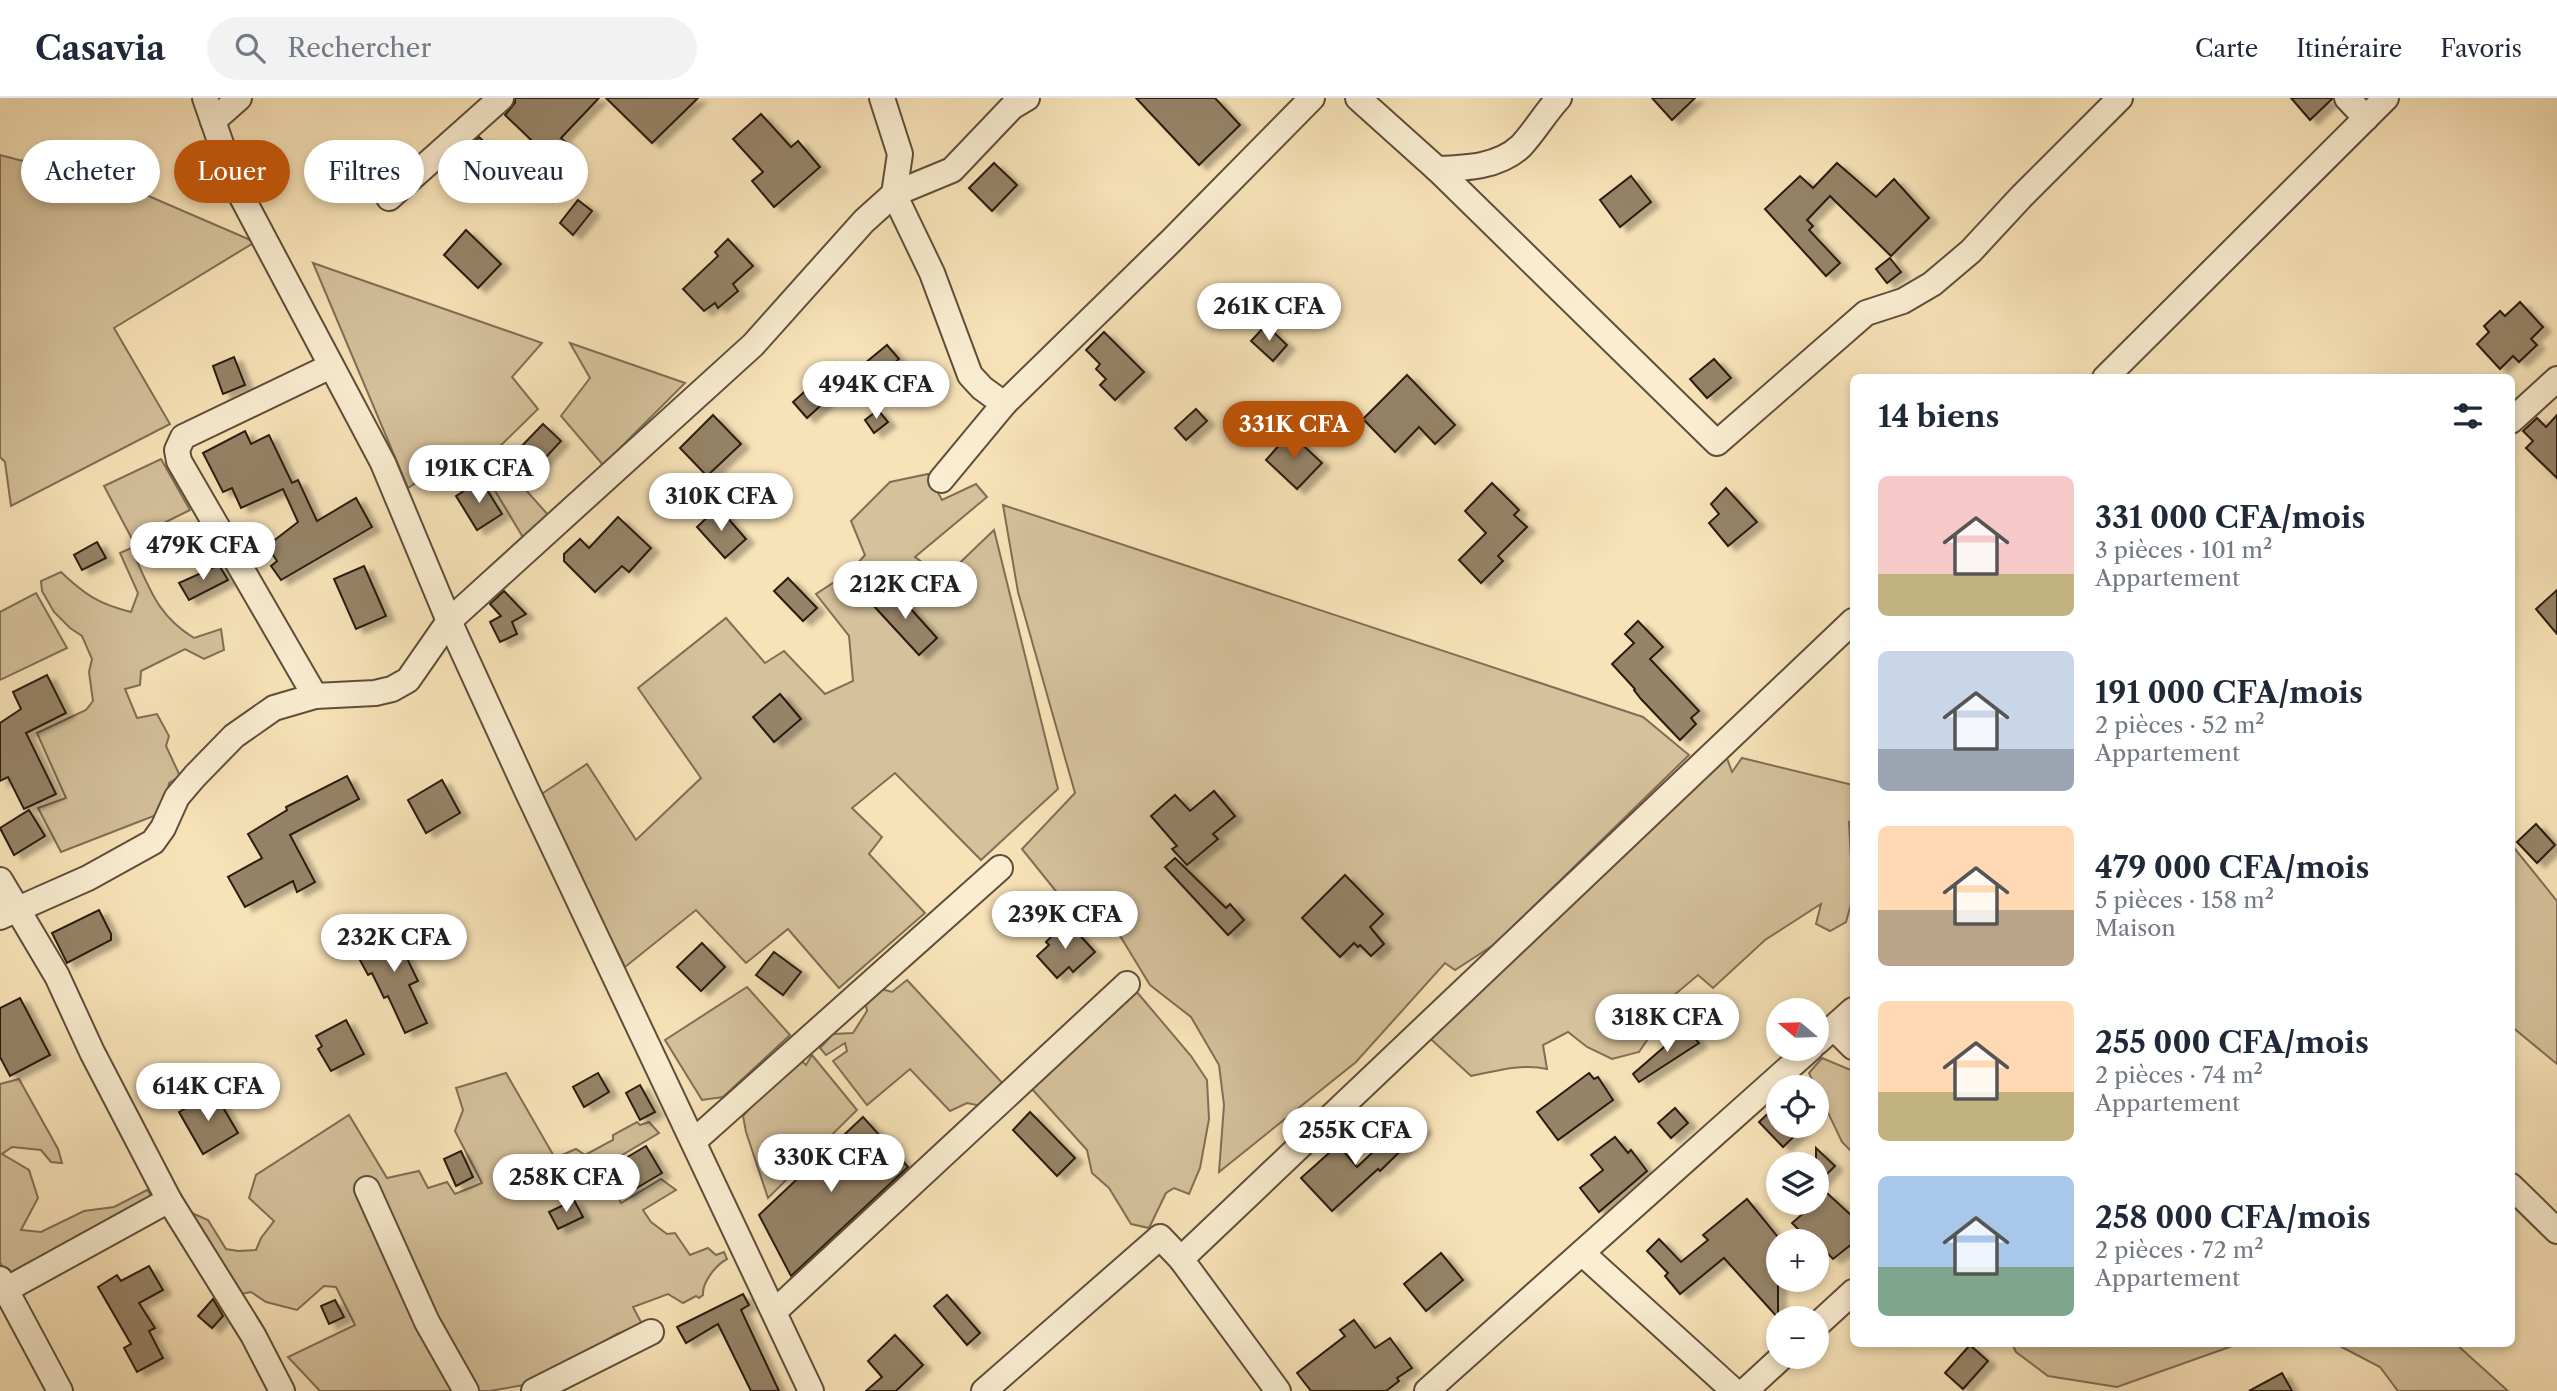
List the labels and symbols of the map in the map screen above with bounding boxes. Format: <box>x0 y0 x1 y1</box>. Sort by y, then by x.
pin: 261K CFA <box>1197 284 1341 343</box>
pin: 494K CFA <box>804 362 948 421</box>
pin: 331K CFA <box>1222 402 1366 461</box>
pin: 191K CFA <box>407 446 551 505</box>
pin: 310K CFA <box>649 474 793 533</box>
pin: 479K CFA <box>131 522 275 582</box>
pin: 212K CFA <box>833 561 977 621</box>
pin: 239K CFA <box>993 892 1137 951</box>
pin: 232K CFA <box>322 914 466 974</box>
pin: 318K CFA <box>1595 995 1739 1054</box>
north arrow <box>1766 998 1829 1060</box>
pin: 614K CFA <box>136 1063 280 1123</box>
pin: 255K CFA <box>1283 1108 1427 1167</box>
pin: 330K CFA <box>759 1134 903 1194</box>
pin: 258K CFA <box>494 1154 638 1214</box>

